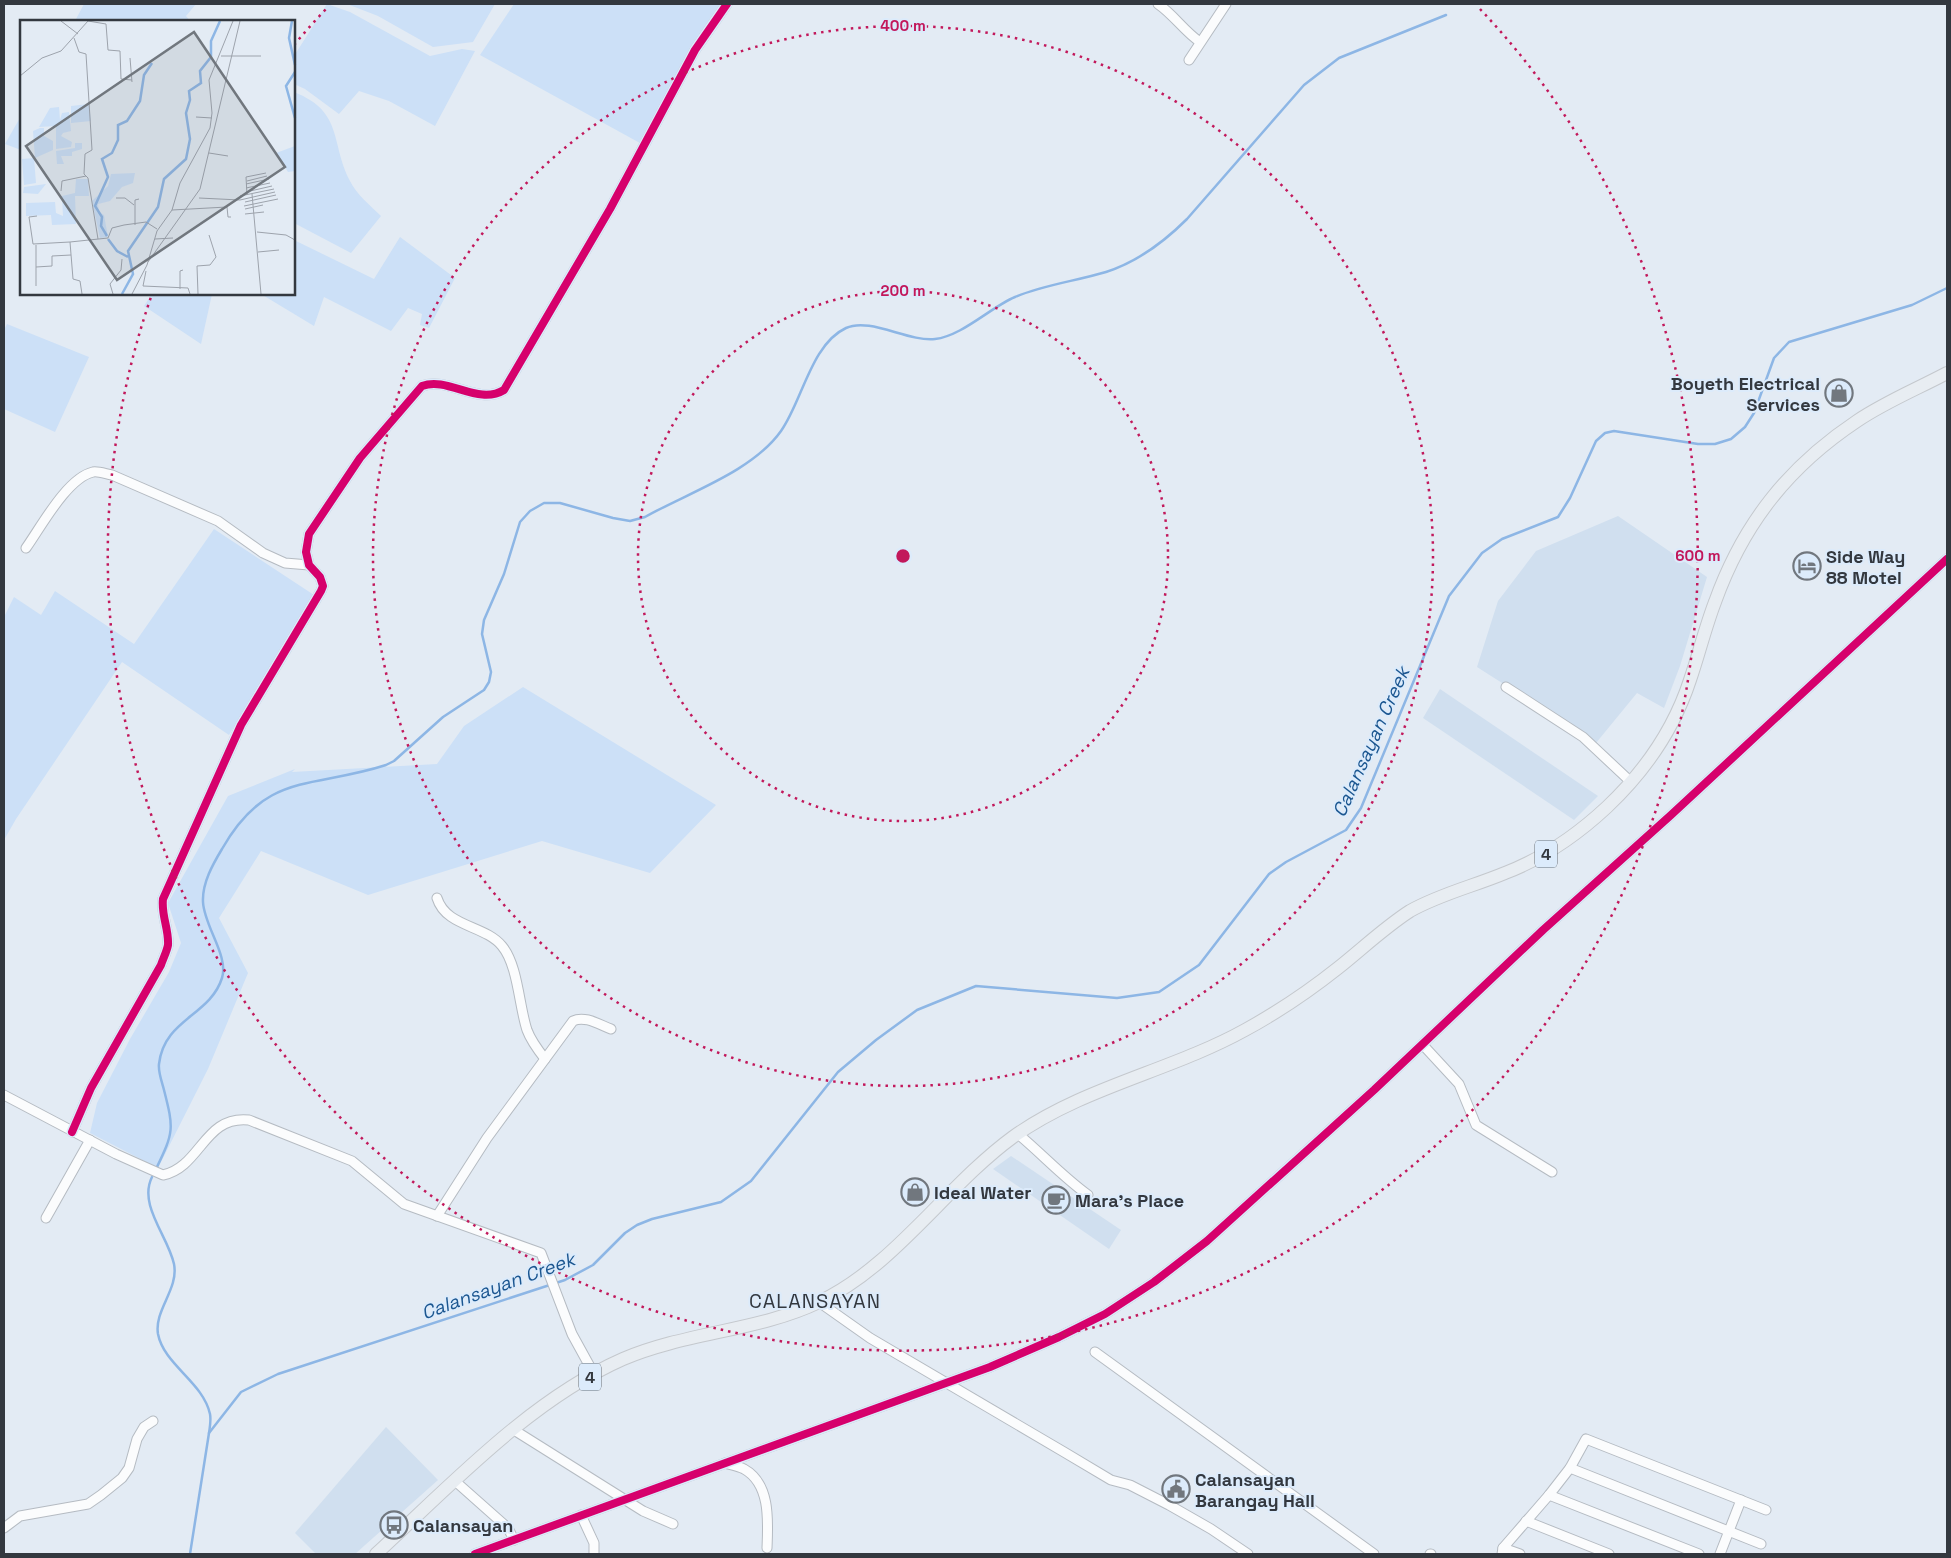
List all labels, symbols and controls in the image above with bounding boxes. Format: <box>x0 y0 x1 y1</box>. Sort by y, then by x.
text: 400 m <box>880 16 926 35</box>
inset map <box>20 20 295 295</box>
text: 200 m <box>881 281 925 300</box>
place label: Boyeth Electrical Services <box>1671 372 1820 416</box>
shop icon: Boyeth Electrical Services <box>1824 378 1854 408</box>
place label: Side Way 88 Motel <box>1826 545 1905 589</box>
text: 600 m <box>1675 546 1721 565</box>
centre of rings <box>894 547 912 565</box>
hotel icon: Side Way 88 Motel <box>1792 551 1822 581</box>
water label: Calansayan Creek <box>1327 660 1416 821</box>
road number: 4 <box>1535 841 1557 868</box>
shop icon: Ideal Water <box>900 1177 930 1207</box>
place label: Ideal Water <box>934 1181 1032 1204</box>
cafe icon: Mara's Place <box>1041 1185 1071 1215</box>
place label: Mara's Place <box>1075 1189 1184 1212</box>
water label: Calansayan Creek <box>418 1246 581 1325</box>
district label: CALANSAYAN <box>749 1288 881 1314</box>
road number: 4 <box>579 1364 601 1390</box>
place label: Calansayan Barangay Hall <box>1195 1468 1315 1512</box>
public building icon: Calansayan Barangay Hall <box>1161 1474 1191 1504</box>
bus stop icon: Calansayan <box>379 1510 409 1540</box>
place label: Calansayan <box>413 1514 513 1537</box>

